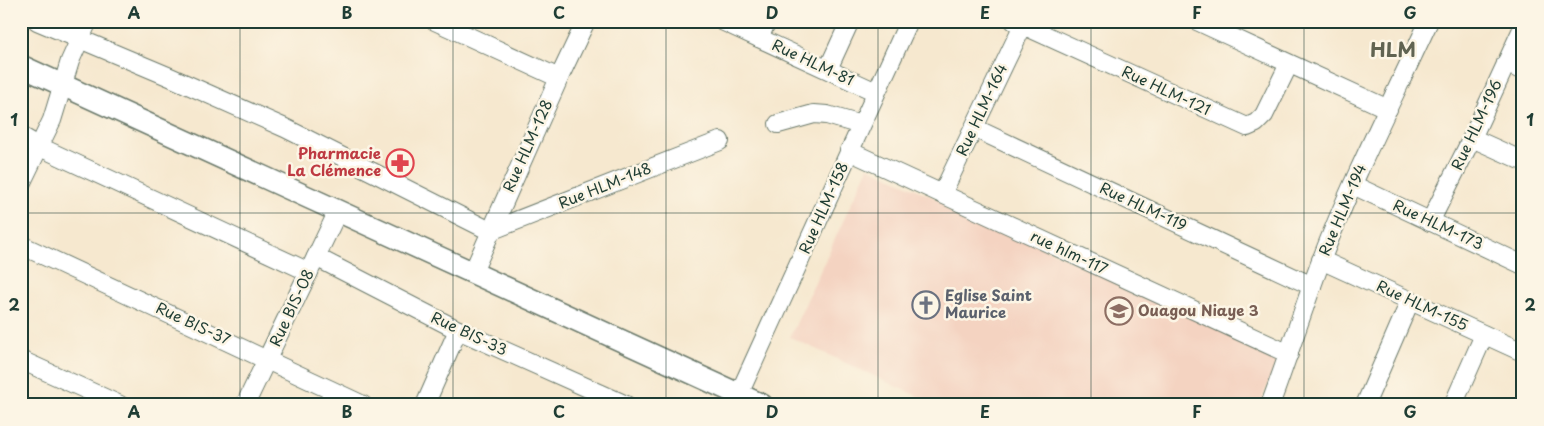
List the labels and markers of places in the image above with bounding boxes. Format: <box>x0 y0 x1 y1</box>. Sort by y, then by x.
place label: Pharmacie La Clémence <box>287 141 381 181</box>
pharmacy icon: Pharmacie La Clémence <box>385 148 415 178</box>
place label: Eglise Saint Maurice <box>945 283 1032 323</box>
church icon: Eglise Saint Maurice <box>911 290 941 320</box>
school or university icon: Ouagou Niaye 3 <box>1104 296 1134 326</box>
place label: Ouagou Niaye 3 <box>1138 298 1259 321</box>

